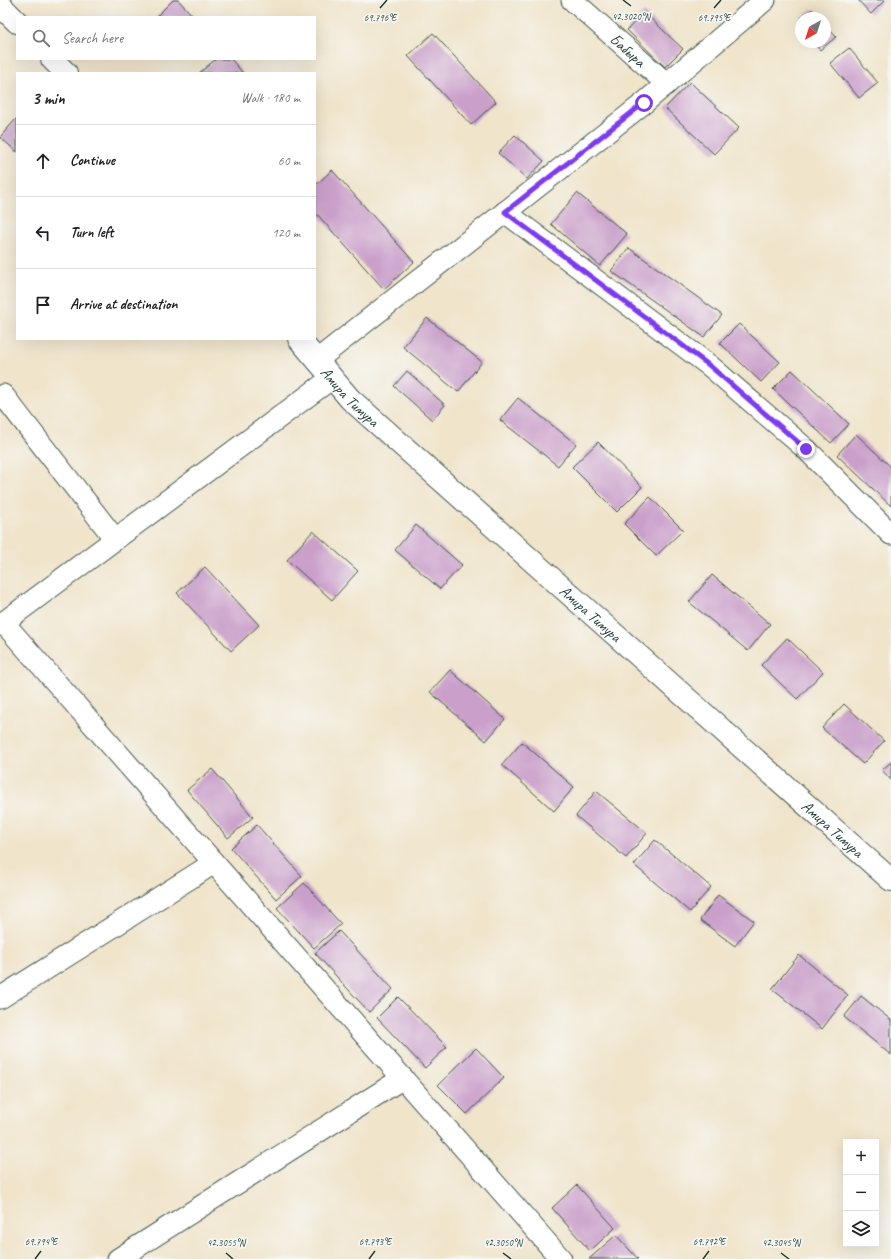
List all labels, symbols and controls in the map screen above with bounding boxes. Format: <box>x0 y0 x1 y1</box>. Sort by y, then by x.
text: 42.3020°N <box>612 10 652 23</box>
text: 69.796°E <box>364 11 398 24</box>
text: 69.795°E <box>698 11 732 24</box>
north arrow <box>795 12 831 48</box>
search box <box>16 16 316 60</box>
icon: search <box>30 27 52 49</box>
text: Search here <box>62 29 123 48</box>
street label: Бабыра <box>605 29 650 72</box>
text: 3 min <box>32 88 65 109</box>
text: Walk · 180 m <box>241 90 300 106</box>
route start <box>635 94 653 112</box>
icon: ahead <box>32 150 54 172</box>
text: Continue <box>70 151 115 170</box>
text: 60 m <box>278 153 300 169</box>
icon: left <box>32 222 54 244</box>
text: Turn left <box>70 223 113 242</box>
text: 120 m <box>272 225 300 241</box>
icon: arrive <box>32 294 54 316</box>
text: Arrive at destination <box>70 295 177 314</box>
street label: Амира Тимура <box>316 363 384 432</box>
route end <box>797 440 815 458</box>
street label: Амира Тимура <box>555 581 626 648</box>
street label: Амира Тимура <box>797 796 869 863</box>
map controls <box>843 1139 879 1247</box>
button: + <box>843 1139 879 1175</box>
button: − <box>843 1175 879 1211</box>
button: layers <box>843 1211 879 1247</box>
text: 69.794°E <box>25 1235 59 1248</box>
text: 69.793°E <box>359 1235 393 1248</box>
text: 69.792°E <box>693 1235 727 1248</box>
text: 42.3055°N <box>207 1236 247 1249</box>
text: 42.3050°N <box>484 1236 524 1249</box>
text: 42.3045°N <box>762 1236 802 1249</box>

